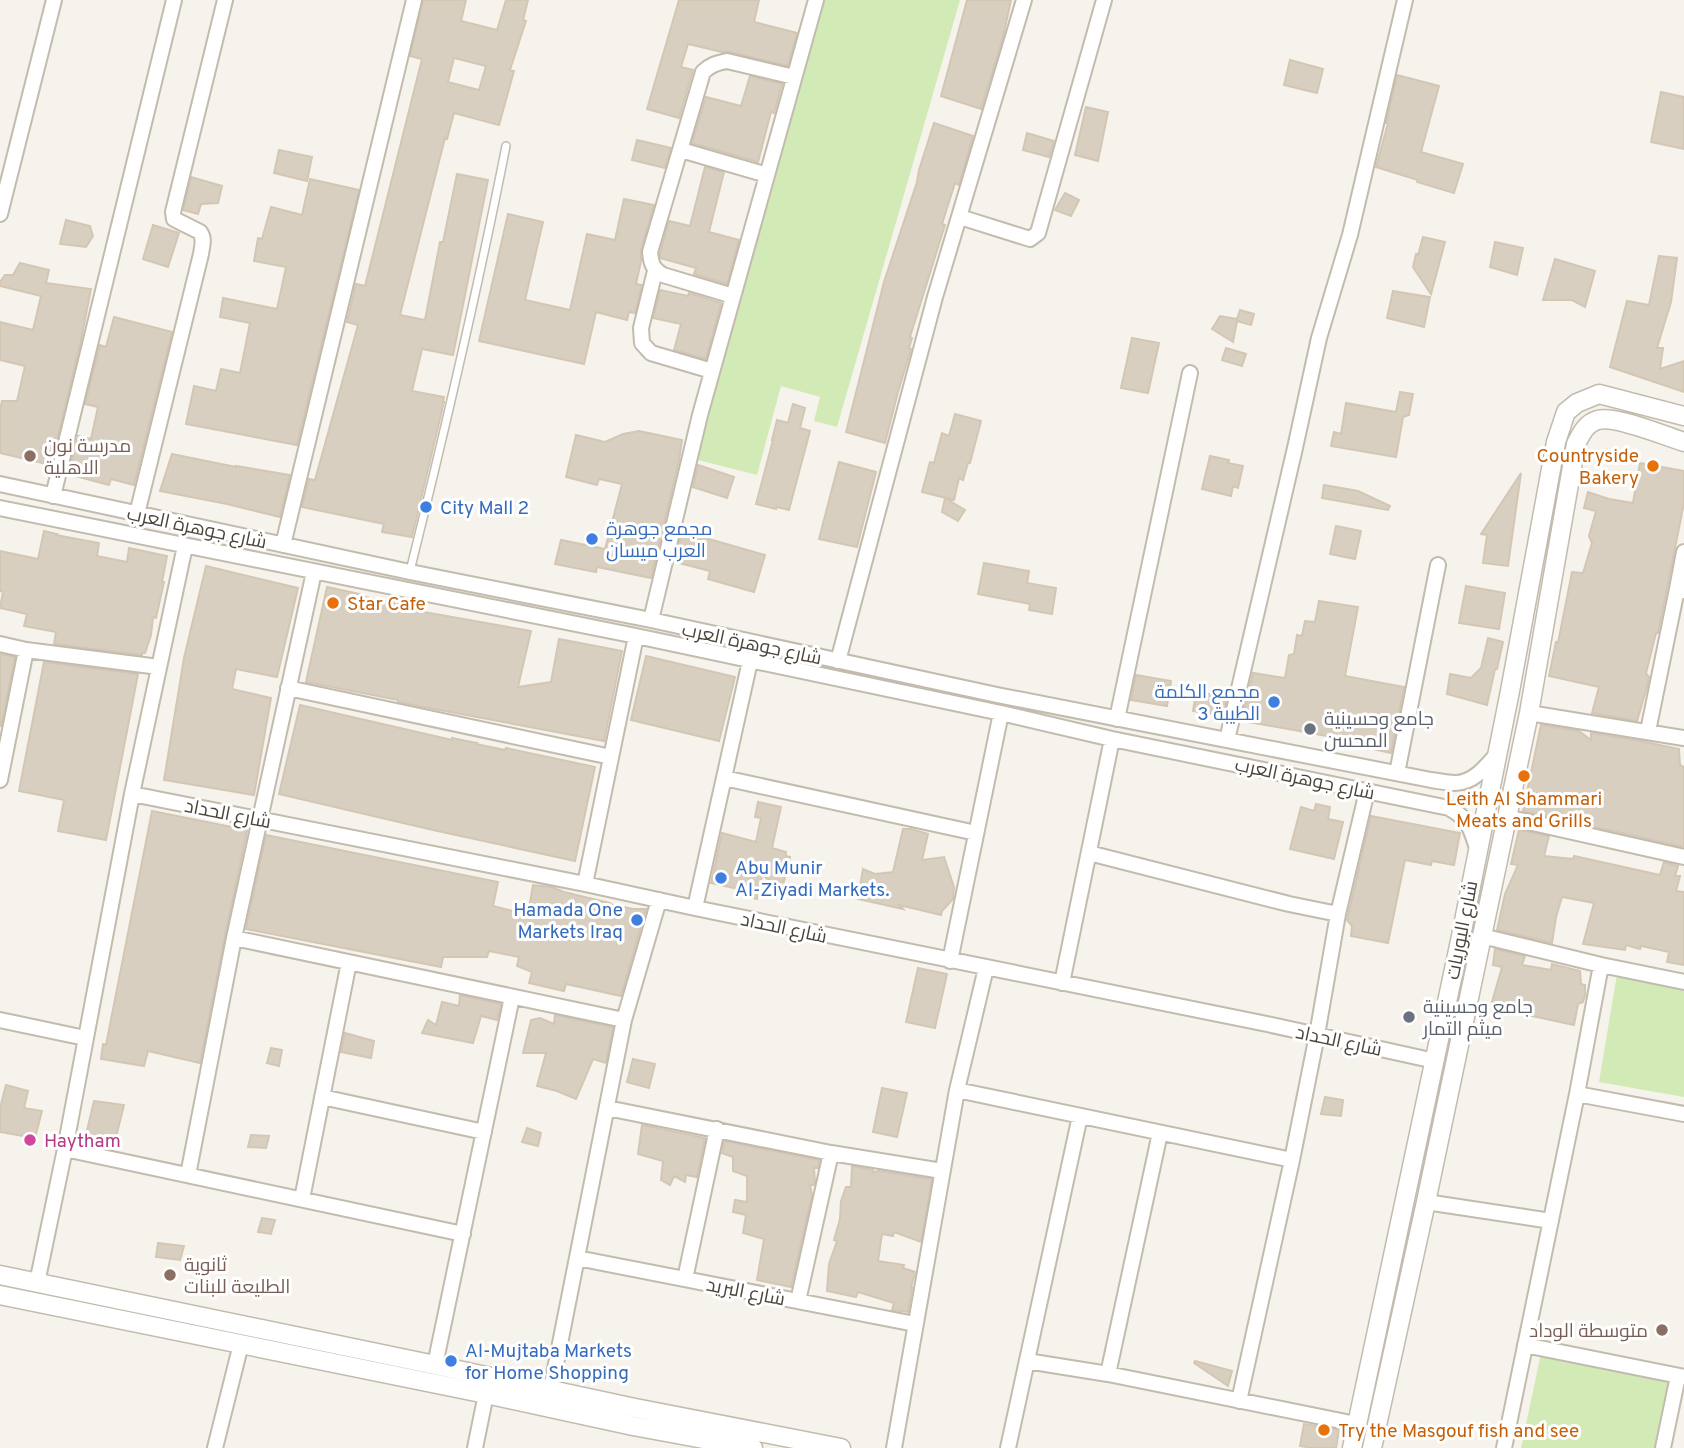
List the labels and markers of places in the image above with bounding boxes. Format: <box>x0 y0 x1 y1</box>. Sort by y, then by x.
place label: مدرسة نون الاهلية <box>44 435 131 481</box>
place label: Countryside Bakery <box>1536 445 1639 491</box>
marker: مدرسة نون الاهلية <box>22 448 38 464</box>
marker: Countryside Bakery <box>1645 458 1661 474</box>
place label: City Mall 2 <box>440 497 529 521</box>
marker: City Mall 2 <box>418 499 434 515</box>
place label: مجمع جوهرة العرب ميسان <box>606 518 712 564</box>
marker: مجمع جوهرة العرب ميسان <box>584 531 600 547</box>
place label: Star Cafe <box>347 593 426 617</box>
marker: Star Cafe <box>325 595 341 611</box>
place label: مجمع الكلمة الطيبة 3 <box>1155 681 1260 727</box>
marker: مجمع الكلمة الطيبة 3 <box>1266 694 1282 710</box>
place label: جامع وحسينية المحسن <box>1324 708 1434 754</box>
marker: جامع وحسينية المحسن <box>1302 721 1318 737</box>
marker: Leith Al Shammari Meats and Grills <box>1516 768 1532 784</box>
place label: Leith Al Shammari Meats and Grills <box>1446 788 1602 834</box>
place label: Abu Munir Al-Ziyadi Markets. <box>735 857 889 903</box>
marker: Abu Munir Al-Ziyadi Markets. <box>713 870 729 886</box>
place label: Hamada One Markets Iraq <box>513 899 623 945</box>
marker: Hamada One Markets Iraq <box>629 912 645 928</box>
place label: جامع وحسينية ميثم التمار <box>1422 996 1533 1042</box>
marker: جامع وحسينية ميثم التمار <box>1401 1009 1417 1025</box>
place label: Haytham <box>44 1130 121 1154</box>
marker: Haytham <box>22 1132 38 1148</box>
place label: ثانوية الطليعة للبنات <box>184 1254 290 1300</box>
marker: ثانوية الطليعة للبنات <box>162 1267 178 1283</box>
place label: متوسطة الوداد <box>1529 1320 1648 1344</box>
marker: متوسطة الوداد <box>1654 1322 1670 1338</box>
place label: Al-Mujtaba Markets for Home Shopping <box>465 1340 632 1386</box>
marker: Al-Mujtaba Markets for Home Shopping <box>443 1353 459 1369</box>
place label: Try the Masgouf fish and see <box>1338 1420 1579 1444</box>
marker: Try the Masgouf fish and see <box>1316 1422 1332 1438</box>

